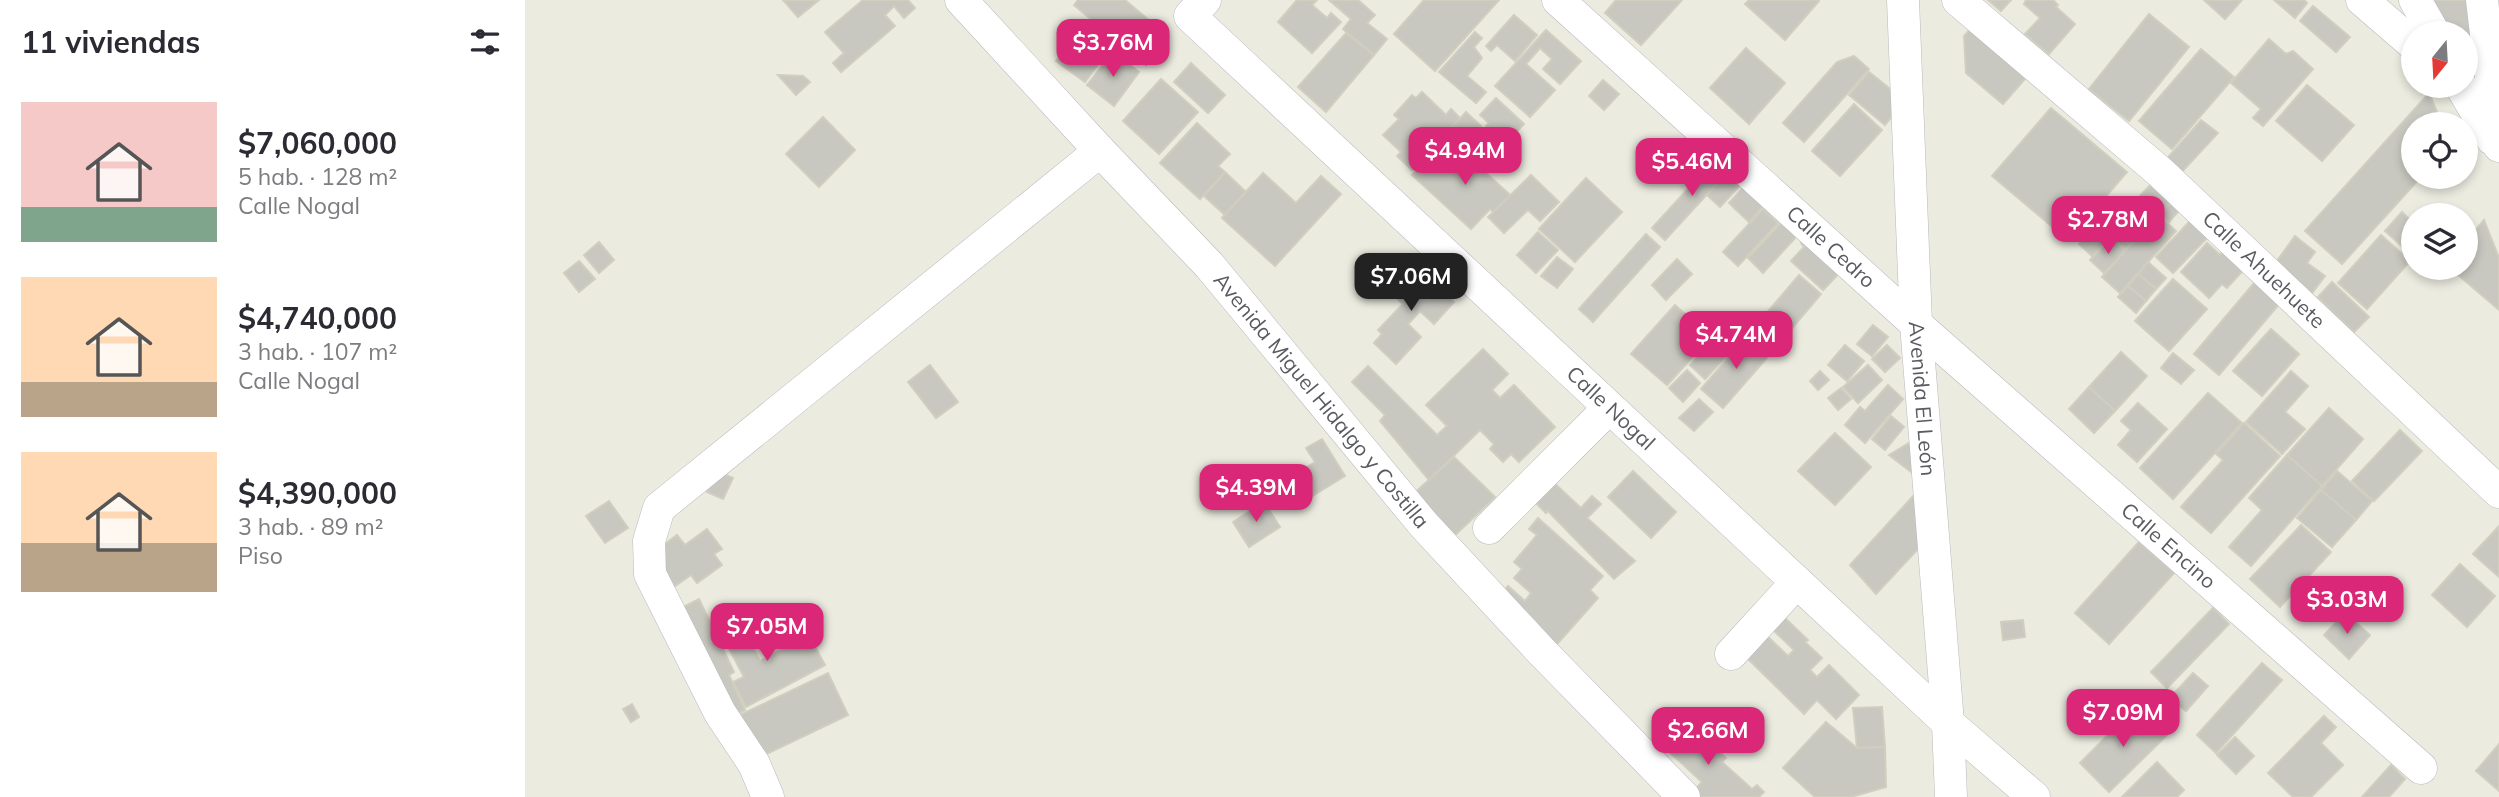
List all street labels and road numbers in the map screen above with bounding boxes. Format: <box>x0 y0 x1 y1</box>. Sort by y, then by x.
street label: Calle Cedro <box>1782 199 1881 293</box>
street label: Calle Ahuehuete <box>2198 205 2331 333</box>
street label: Avenida Miguel Hidalgo y Costilla <box>1209 267 1435 533</box>
street label: Avenida El León <box>1904 320 1942 477</box>
street label: Calle Nogal <box>1562 360 1661 455</box>
street label: Calle Encino <box>2116 497 2222 594</box>

